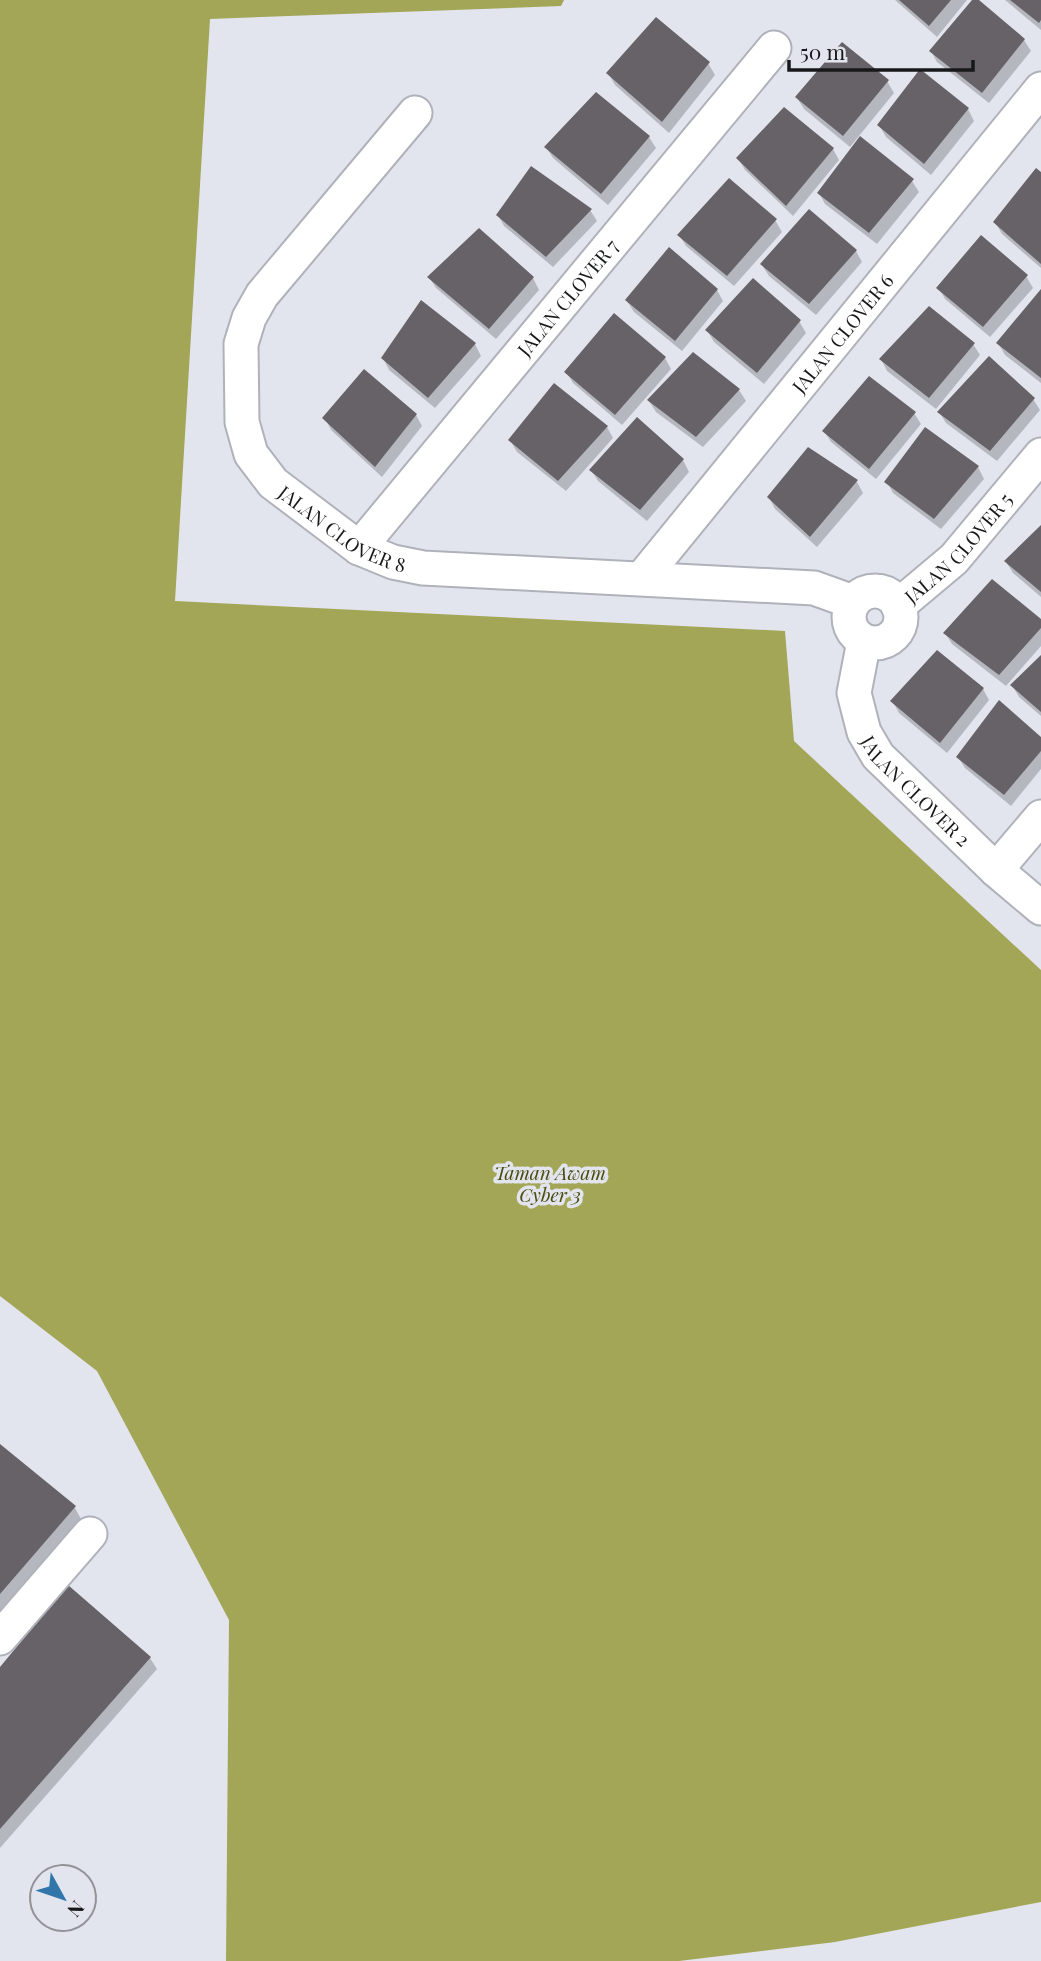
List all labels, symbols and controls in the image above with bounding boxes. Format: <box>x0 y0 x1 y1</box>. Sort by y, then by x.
scale bar <box>789 28 973 72</box>
text: 50 m <box>800 37 846 65</box>
street label: JALAN CLOVER 7 <box>510 233 624 362</box>
street label: JALAN CLOVER 6 <box>785 268 899 399</box>
street label: JALAN CLOVER 8 <box>273 478 408 577</box>
street label: JALAN CLOVER 5 <box>898 487 1018 609</box>
street label: JALAN CLOVER 2 <box>855 730 976 852</box>
park label: Taman Awam Cyber 3 <box>494 1159 606 1207</box>
north arrow <box>28 1863 98 1933</box>
text: N <box>62 1896 91 1923</box>

